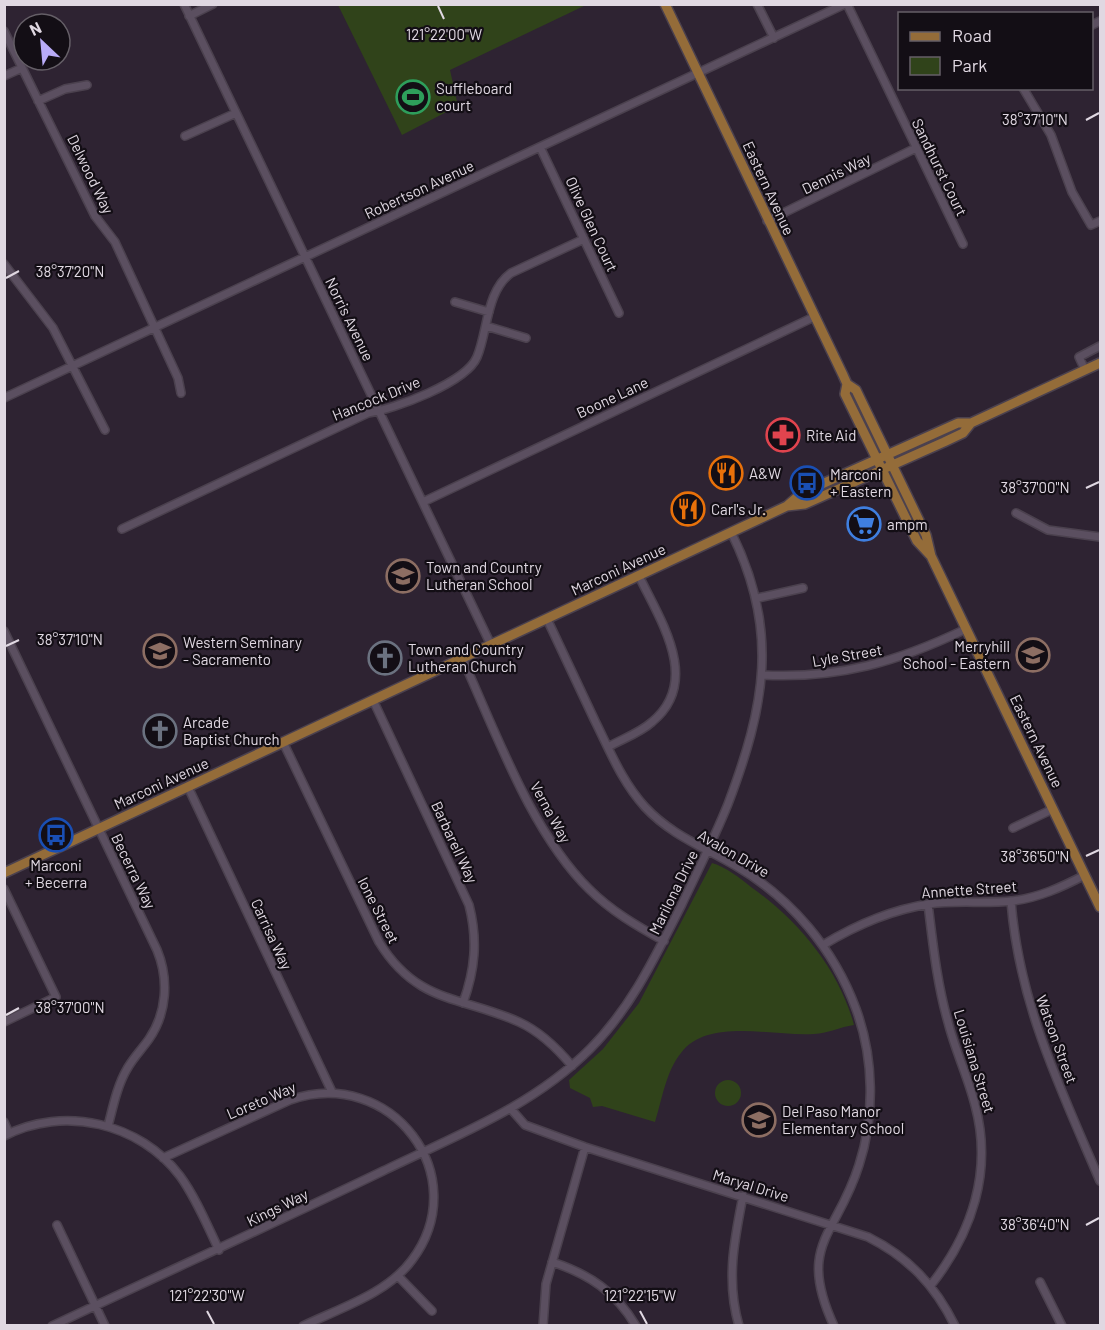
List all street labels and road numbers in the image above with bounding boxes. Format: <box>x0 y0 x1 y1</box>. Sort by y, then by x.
street label: Sandhurst Court <box>909 115 971 219</box>
street label: Delwood Way <box>64 132 118 217</box>
street label: Eastern Avenue <box>739 138 799 238</box>
street label: Dennis Way <box>799 149 873 197</box>
street label: Robertson Avenue <box>361 156 477 222</box>
street label: Olive Glen Court <box>562 174 622 274</box>
street label: Norris Avenue <box>322 274 378 364</box>
street label: Hancock Drive <box>329 372 423 424</box>
street label: Boone Lane <box>573 373 651 421</box>
street label: Marconi Avenue <box>568 539 668 599</box>
street label: Lyle Street <box>811 640 883 670</box>
street label: Eastern Avenue <box>1007 691 1067 791</box>
street label: Marconi Avenue <box>111 753 211 813</box>
street label: Verna Way <box>527 778 575 846</box>
street label: Barbarell Way <box>428 798 482 886</box>
street label: Avalon Drive <box>695 825 773 881</box>
street label: Becerra Way <box>108 830 160 912</box>
street label: Marilona Drive <box>645 847 701 937</box>
street label: Ione Street <box>355 874 403 946</box>
street label: Annette Street <box>921 877 1017 901</box>
street label: Carrisa Way <box>248 896 296 972</box>
street label: Watson Street <box>1033 992 1081 1086</box>
street label: Louisiana Street <box>951 1007 999 1115</box>
street label: Loreto Way <box>224 1077 298 1123</box>
street label: Maryal Drive <box>711 1165 791 1205</box>
street label: Kings Way <box>243 1184 311 1230</box>

